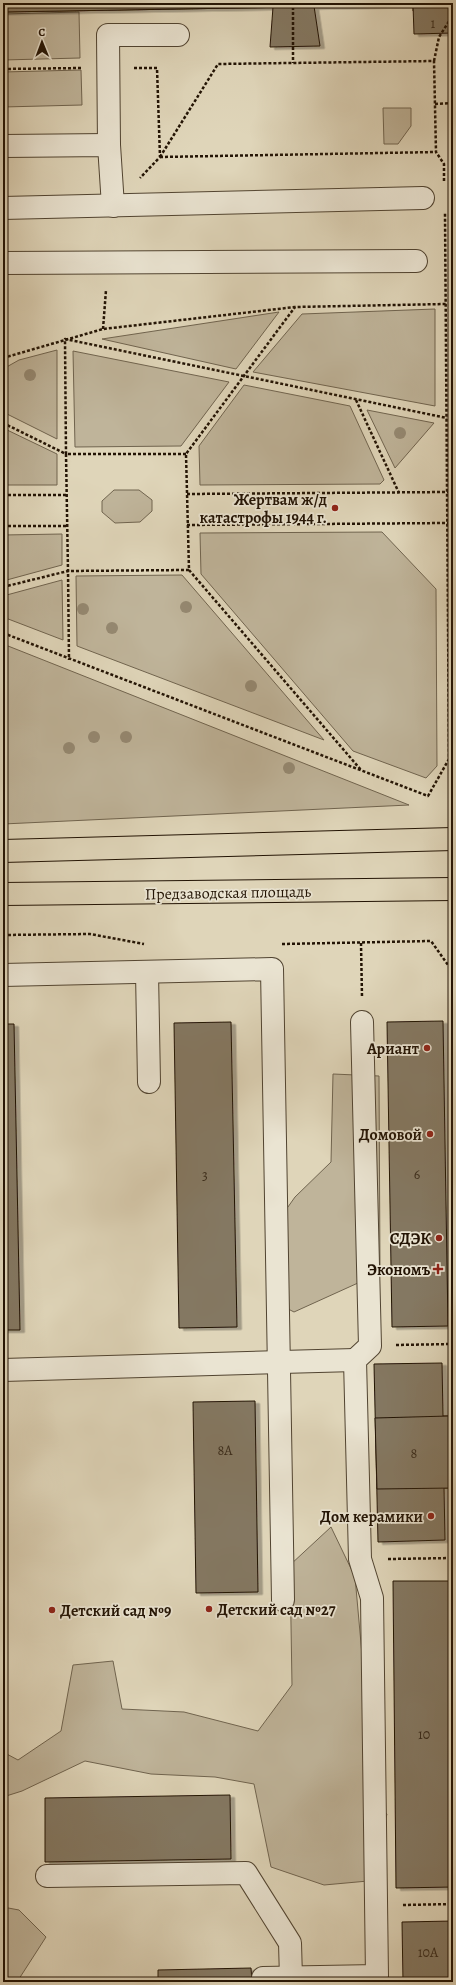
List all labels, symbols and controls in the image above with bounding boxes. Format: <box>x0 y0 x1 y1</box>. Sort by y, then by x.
house number: 1 <box>431 14 436 33</box>
north arrow <box>22 22 62 62</box>
text: С <box>38 25 46 40</box>
place label: Жертвам ж/д катастрофы 1944 г. <box>200 489 327 529</box>
marker: Жертвам ж/д катастрофы 1944 г. <box>330 503 340 513</box>
street label: Предзаводская площадь <box>145 881 311 905</box>
place label: Ариант <box>366 1038 420 1060</box>
marker: Ариант <box>422 1043 432 1053</box>
place label: Домовой <box>359 1124 422 1146</box>
marker: Домовой <box>425 1129 435 1139</box>
house number: 6 <box>414 1165 420 1184</box>
house number: 3 <box>202 1166 208 1185</box>
place label: СДЭК <box>390 1228 431 1250</box>
marker: СДЭК <box>434 1233 444 1243</box>
place label: Экономъ <box>367 1259 431 1281</box>
marker: Экономъ <box>433 1264 443 1274</box>
house number: 8А <box>218 1441 233 1460</box>
house number: 8 <box>411 1444 418 1463</box>
place label: Дом керамики <box>320 1506 423 1528</box>
marker: Дом керамики <box>426 1511 436 1521</box>
place label: Детский сад №27 <box>217 1599 336 1621</box>
place label: Детский сад №9 <box>60 1600 171 1622</box>
marker: Детский сад №27 <box>204 1604 214 1614</box>
marker: Детский сад №9 <box>47 1605 57 1615</box>
house number: 10 <box>418 1725 430 1744</box>
house number: 10А <box>418 1943 439 1962</box>

